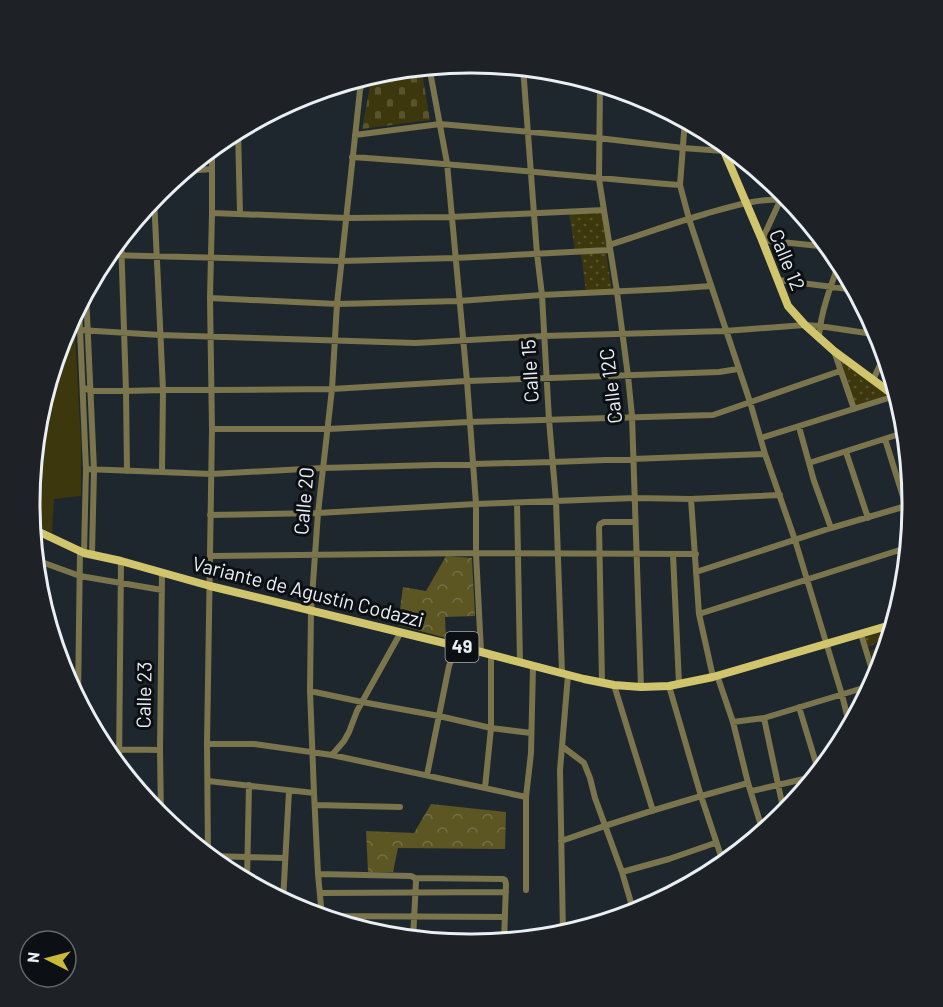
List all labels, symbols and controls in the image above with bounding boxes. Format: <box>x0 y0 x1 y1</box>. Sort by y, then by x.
street label: Calle 12 <box>765 226 811 294</box>
street label: Calle 15 <box>515 339 543 403</box>
street label: Calle 12C <box>593 347 627 425</box>
street label: Calle 20 <box>288 466 318 536</box>
street label: Variante de Agustín Codazzi <box>190 551 426 631</box>
road number: 49 <box>446 632 478 662</box>
street label: Calle 23 <box>130 661 156 729</box>
north arrow <box>18 929 78 989</box>
text: N <box>23 951 43 964</box>

